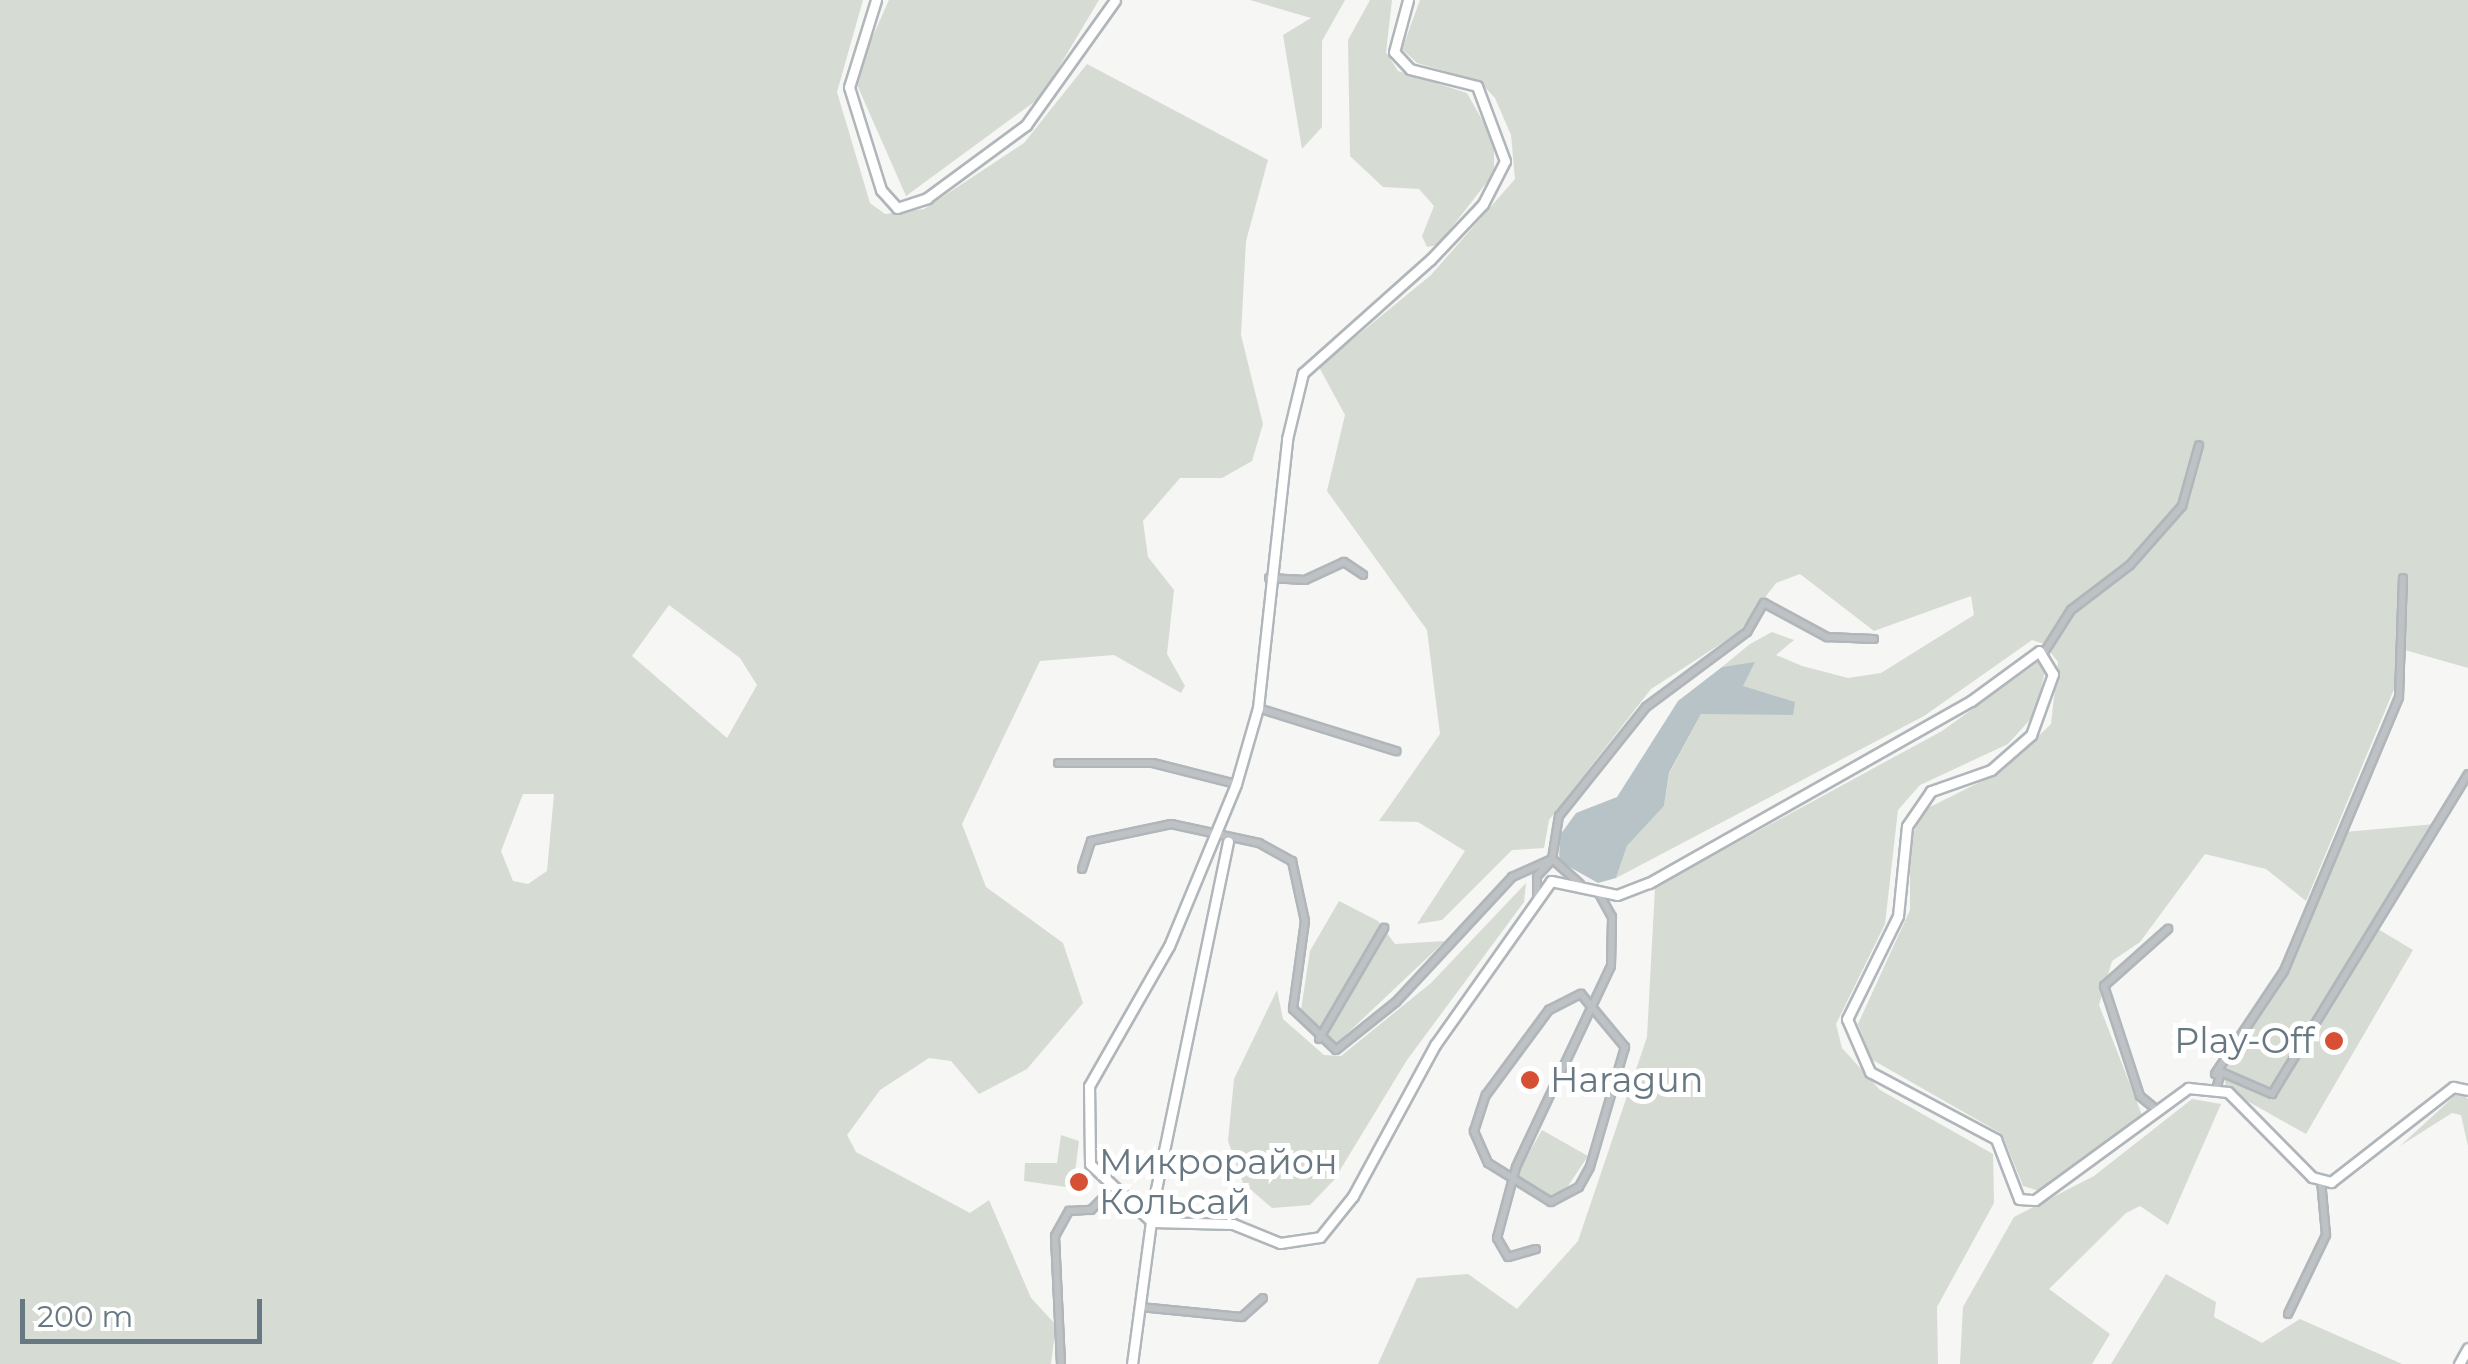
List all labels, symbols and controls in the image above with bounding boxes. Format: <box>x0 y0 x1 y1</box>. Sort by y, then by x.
place label: Play-Off <box>2174 1020 2314 1062</box>
marker: Play-Off <box>2323 1030 2345 1052</box>
place label: Haragun <box>1550 1059 1704 1101</box>
marker: Haragun <box>1519 1069 1541 1091</box>
place label: Микрорайон Кольсай <box>1099 1141 1338 1223</box>
marker: Микрорайон Кольсай <box>1068 1171 1090 1193</box>
scale bar <box>25 1279 268 1341</box>
text: 200 m <box>37 1298 133 1335</box>

